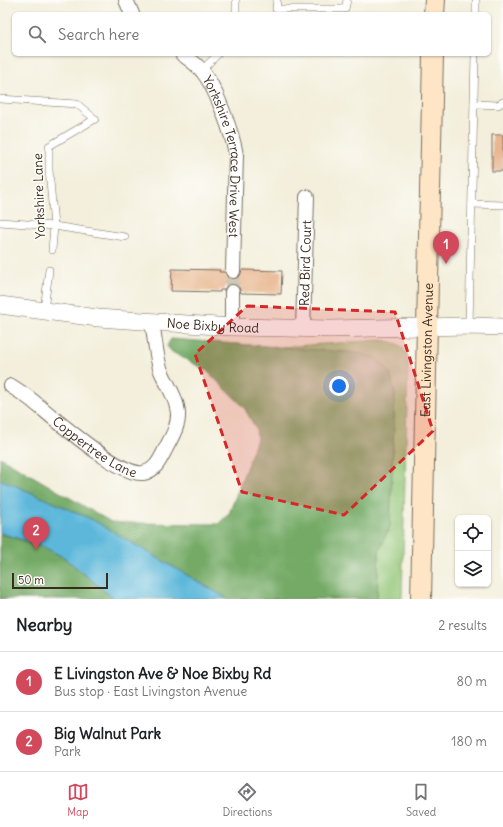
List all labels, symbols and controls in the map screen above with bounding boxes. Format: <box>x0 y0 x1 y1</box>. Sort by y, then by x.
search box <box>12 12 491 56</box>
icon: search <box>26 23 48 45</box>
text: Search here <box>58 25 139 44</box>
street label: Yorkshire Terrace Drive West <box>199 72 245 239</box>
street label: Yorkshire Lane <box>29 153 49 239</box>
street label: Red Bird Court <box>295 219 315 306</box>
pin: 1 <box>433 231 459 264</box>
street label: East Livingston Avenue <box>417 283 436 417</box>
street label: Noe Bixby Road <box>166 314 260 336</box>
your location <box>329 376 349 396</box>
street label: Coppertree Lane <box>49 412 139 481</box>
map controls <box>455 515 491 587</box>
button: locate <box>455 515 491 551</box>
pin: 2 <box>23 517 49 550</box>
button: layers <box>455 551 491 587</box>
scale bar <box>12 571 108 590</box>
text: 50 m <box>18 573 44 587</box>
text: Nearby <box>16 614 72 636</box>
text: 2 results <box>438 617 487 634</box>
text: E Livingston Ave & Noe Bixby Rd <box>54 664 271 683</box>
text: 1 <box>26 673 32 690</box>
text: 80 m <box>456 673 487 690</box>
text: Bus stop · East Livingston Avenue <box>54 683 247 700</box>
text: Big Walnut Park <box>54 724 161 743</box>
text: 2 <box>25 733 33 750</box>
text: 180 m <box>451 733 487 750</box>
text: Park <box>54 743 81 760</box>
tab: Map <box>67 781 89 819</box>
tab: Directions <box>223 781 272 819</box>
tab: Saved <box>406 781 436 819</box>

